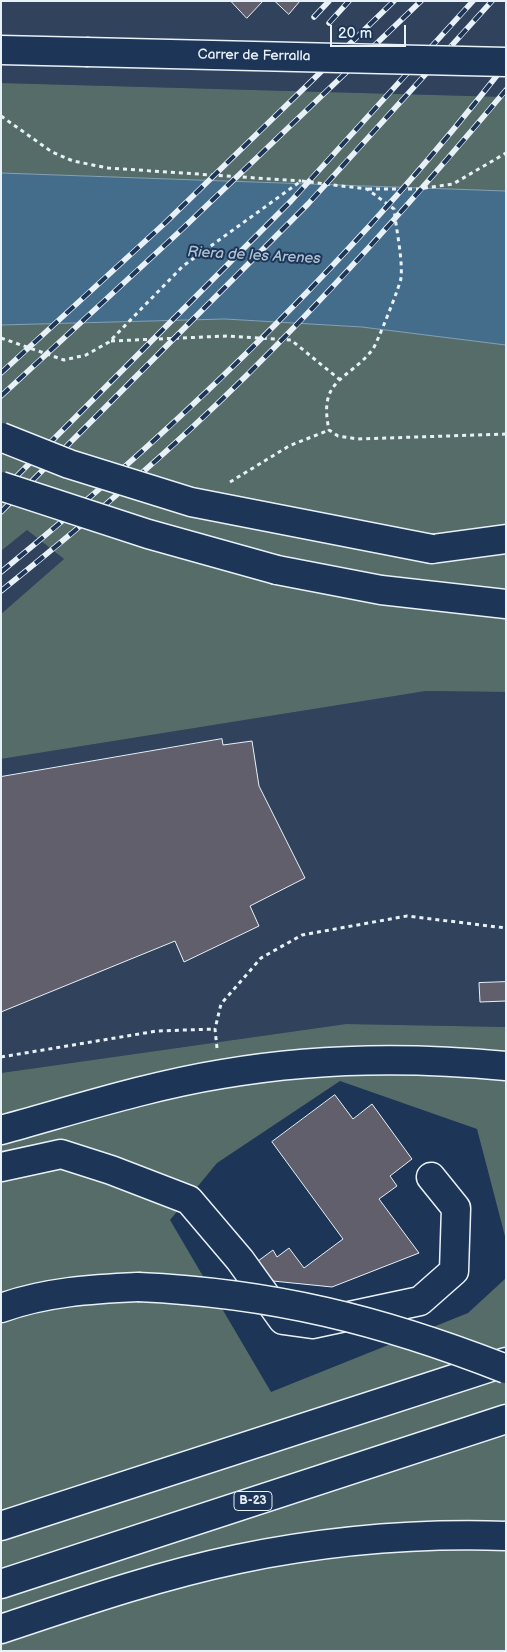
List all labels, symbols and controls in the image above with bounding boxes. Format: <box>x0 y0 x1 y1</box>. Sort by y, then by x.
scale bar <box>332 15 408 47</box>
text: 20 m <box>338 24 372 43</box>
street label: Carrer de Ferralla <box>197 47 311 65</box>
water label: Riera de les Arenes <box>187 244 321 268</box>
road number: B-23 <box>234 1492 272 1510</box>

